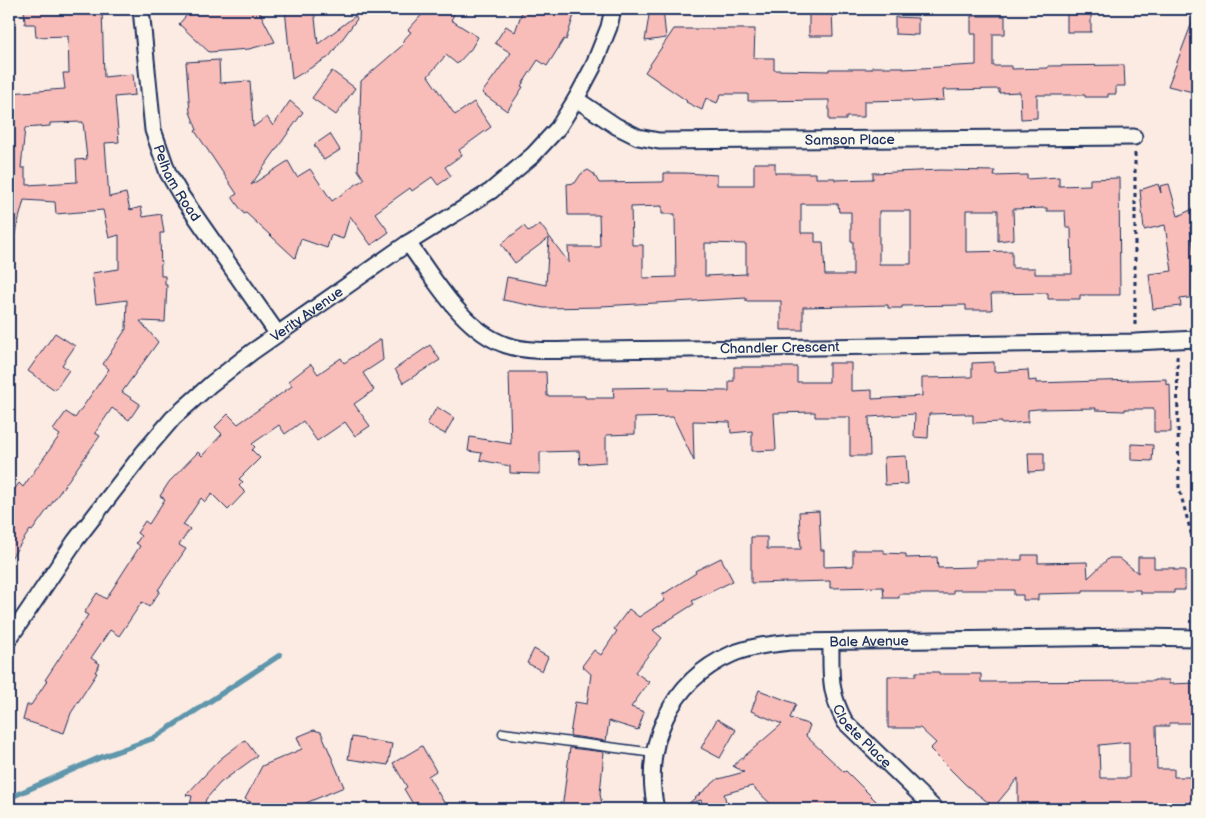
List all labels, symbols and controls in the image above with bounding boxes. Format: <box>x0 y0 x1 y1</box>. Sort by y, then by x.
street label: Samson Place <box>805 131 895 148</box>
street label: Pelham Road <box>150 142 205 224</box>
street label: Verity Avenue <box>267 283 346 345</box>
street label: Chandler Crescent <box>720 338 840 357</box>
street label: Bale Avenue <box>829 632 909 650</box>
street label: Cloete Place <box>829 702 895 771</box>

